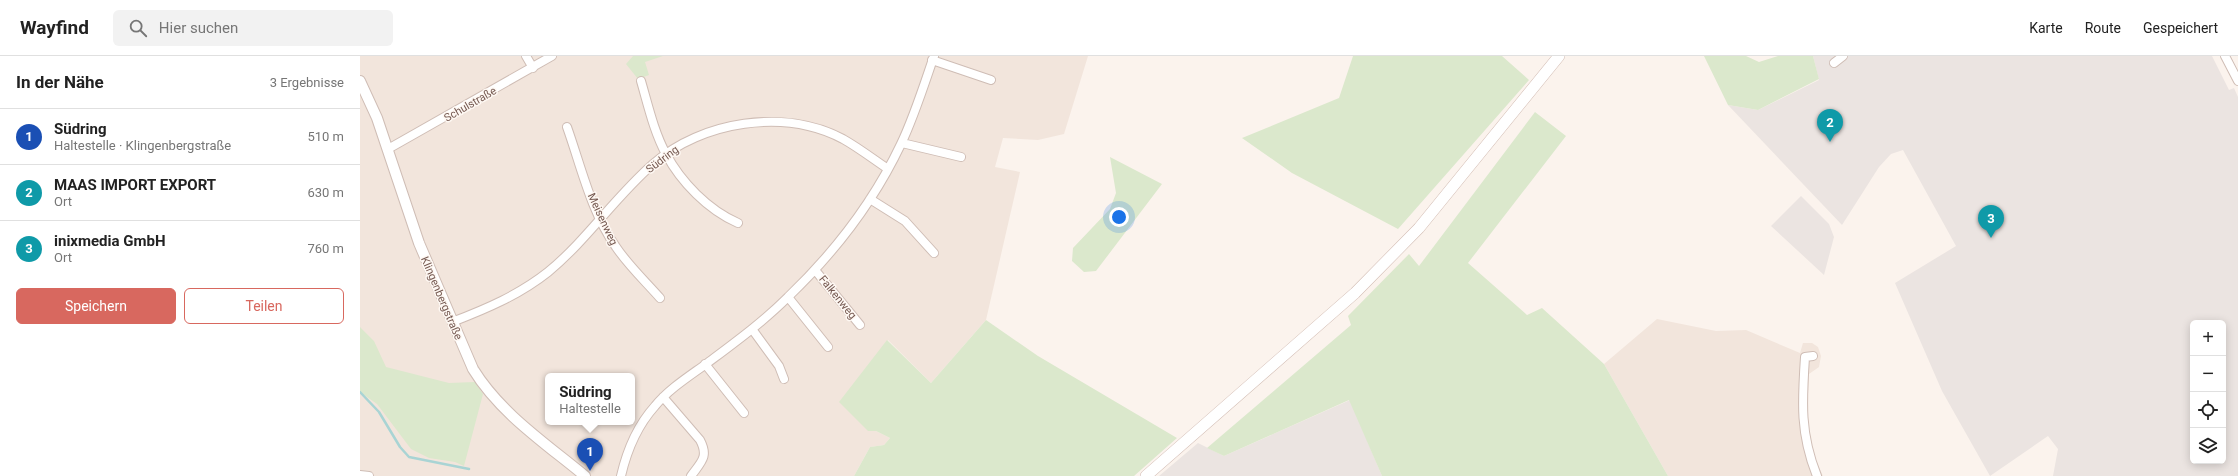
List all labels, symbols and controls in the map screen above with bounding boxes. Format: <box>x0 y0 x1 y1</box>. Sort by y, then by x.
search box <box>113 10 393 46</box>
text: Wayfind <box>20 16 89 39</box>
icon: search <box>127 17 149 39</box>
text: Hier suchen <box>159 19 238 37</box>
text: Karte <box>2029 20 2063 36</box>
text: Route <box>2085 20 2121 36</box>
text: Gespeichert <box>2143 20 2218 36</box>
text: In der Nähe <box>16 72 104 92</box>
text: 3 Ergebnisse <box>270 75 344 90</box>
street label: Schulstraße <box>442 84 499 125</box>
pin: 2 <box>1817 109 1843 142</box>
text: Südring <box>54 120 107 138</box>
text: 1 <box>25 129 33 144</box>
text: 510 m <box>307 129 344 144</box>
text: Haltestelle · Klingenbergstraße <box>54 138 231 153</box>
street label: Südring <box>643 143 681 176</box>
text: MAAS IMPORT EXPORT <box>54 176 216 194</box>
text: 2 <box>25 185 33 200</box>
text: 630 m <box>307 185 344 200</box>
street label: Meisenweg <box>585 191 620 247</box>
text: Ort <box>54 194 72 209</box>
pin: 3 <box>1978 205 2004 238</box>
your location <box>1109 207 1129 227</box>
text: inixmedia GmbH <box>54 232 166 250</box>
text: 3 <box>25 241 33 256</box>
text: 760 m <box>307 241 344 256</box>
text: Ort <box>54 250 72 265</box>
street label: Klingenbergstraße <box>418 255 465 342</box>
street label: Falkenweg <box>816 273 859 322</box>
button: Speichern <box>16 288 176 324</box>
button: Teilen <box>184 288 344 324</box>
map controls <box>2190 320 2226 464</box>
button: + <box>2190 320 2226 356</box>
button: − <box>2190 356 2226 392</box>
popup <box>545 373 635 425</box>
text: Südring <box>559 383 612 401</box>
button: locate <box>2190 392 2226 428</box>
text: Haltestelle <box>559 401 621 416</box>
button: layers <box>2190 428 2226 464</box>
pin: 1 <box>577 438 603 471</box>

